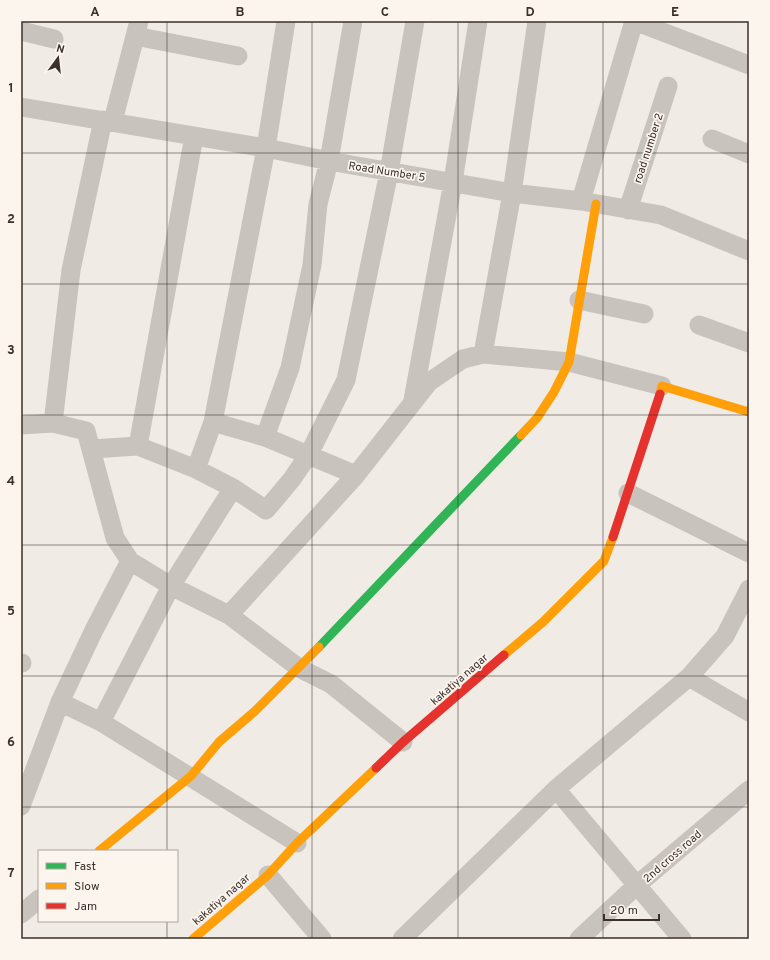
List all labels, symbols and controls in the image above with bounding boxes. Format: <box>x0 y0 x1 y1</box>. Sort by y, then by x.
text: A <box>90 5 100 21</box>
text: B <box>236 5 245 21</box>
text: C <box>381 5 389 21</box>
text: D <box>525 5 535 21</box>
text: E <box>671 5 679 21</box>
north arrow <box>38 38 78 78</box>
text: N <box>55 42 66 57</box>
text: 1 <box>8 81 14 97</box>
street label: road number 2 <box>631 112 667 185</box>
street label: Road Number 5 <box>347 159 426 185</box>
text: 2 <box>7 212 15 228</box>
text: 3 <box>7 343 15 359</box>
text: 4 <box>7 474 15 490</box>
text: 5 <box>7 604 15 620</box>
street label: kakatiya nagar <box>428 650 492 709</box>
text: 6 <box>7 735 15 751</box>
street label: 2nd cross road <box>641 828 705 886</box>
legend <box>38 850 178 922</box>
text: Fast <box>74 859 96 875</box>
text: 7 <box>8 866 15 882</box>
street label: kakatiya nagar <box>190 870 254 929</box>
text: Slow <box>74 879 100 895</box>
scale bar <box>604 896 659 922</box>
text: Jam <box>74 899 97 915</box>
text: 20 m <box>610 903 638 919</box>

